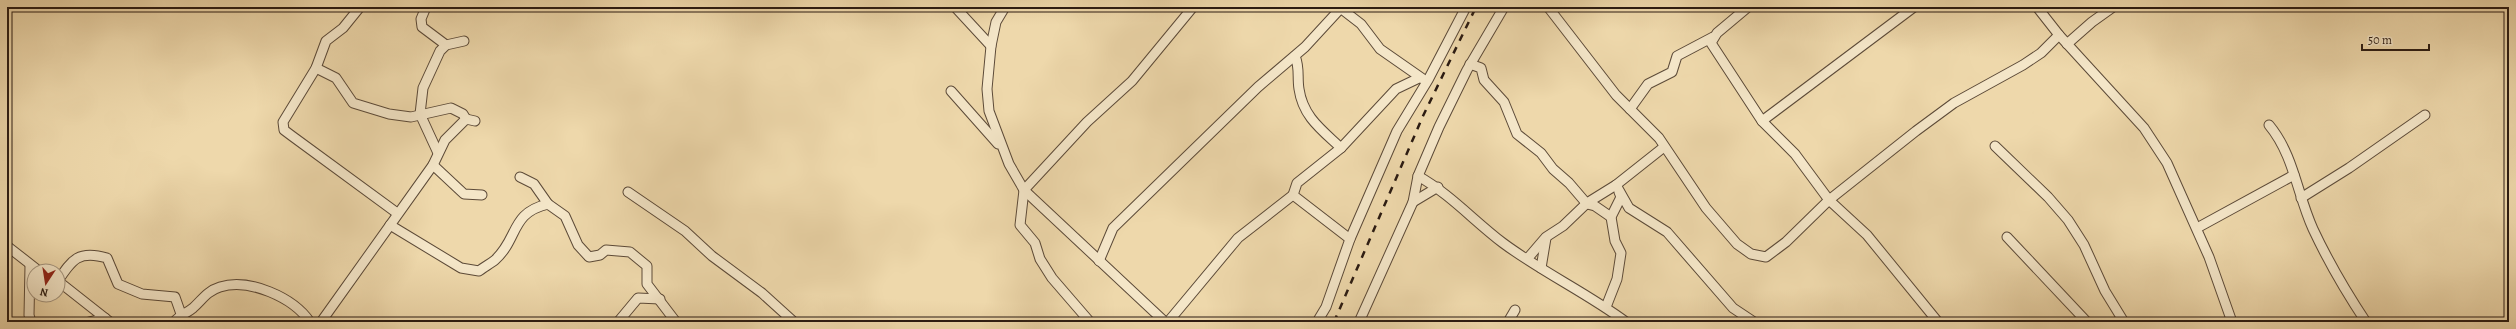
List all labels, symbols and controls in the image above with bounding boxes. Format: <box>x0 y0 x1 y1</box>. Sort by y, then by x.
scale bar <box>2362 26 2429 52</box>
text: 50 m <box>2368 32 2392 48</box>
north arrow <box>26 263 66 303</box>
text: N <box>39 284 50 300</box>

